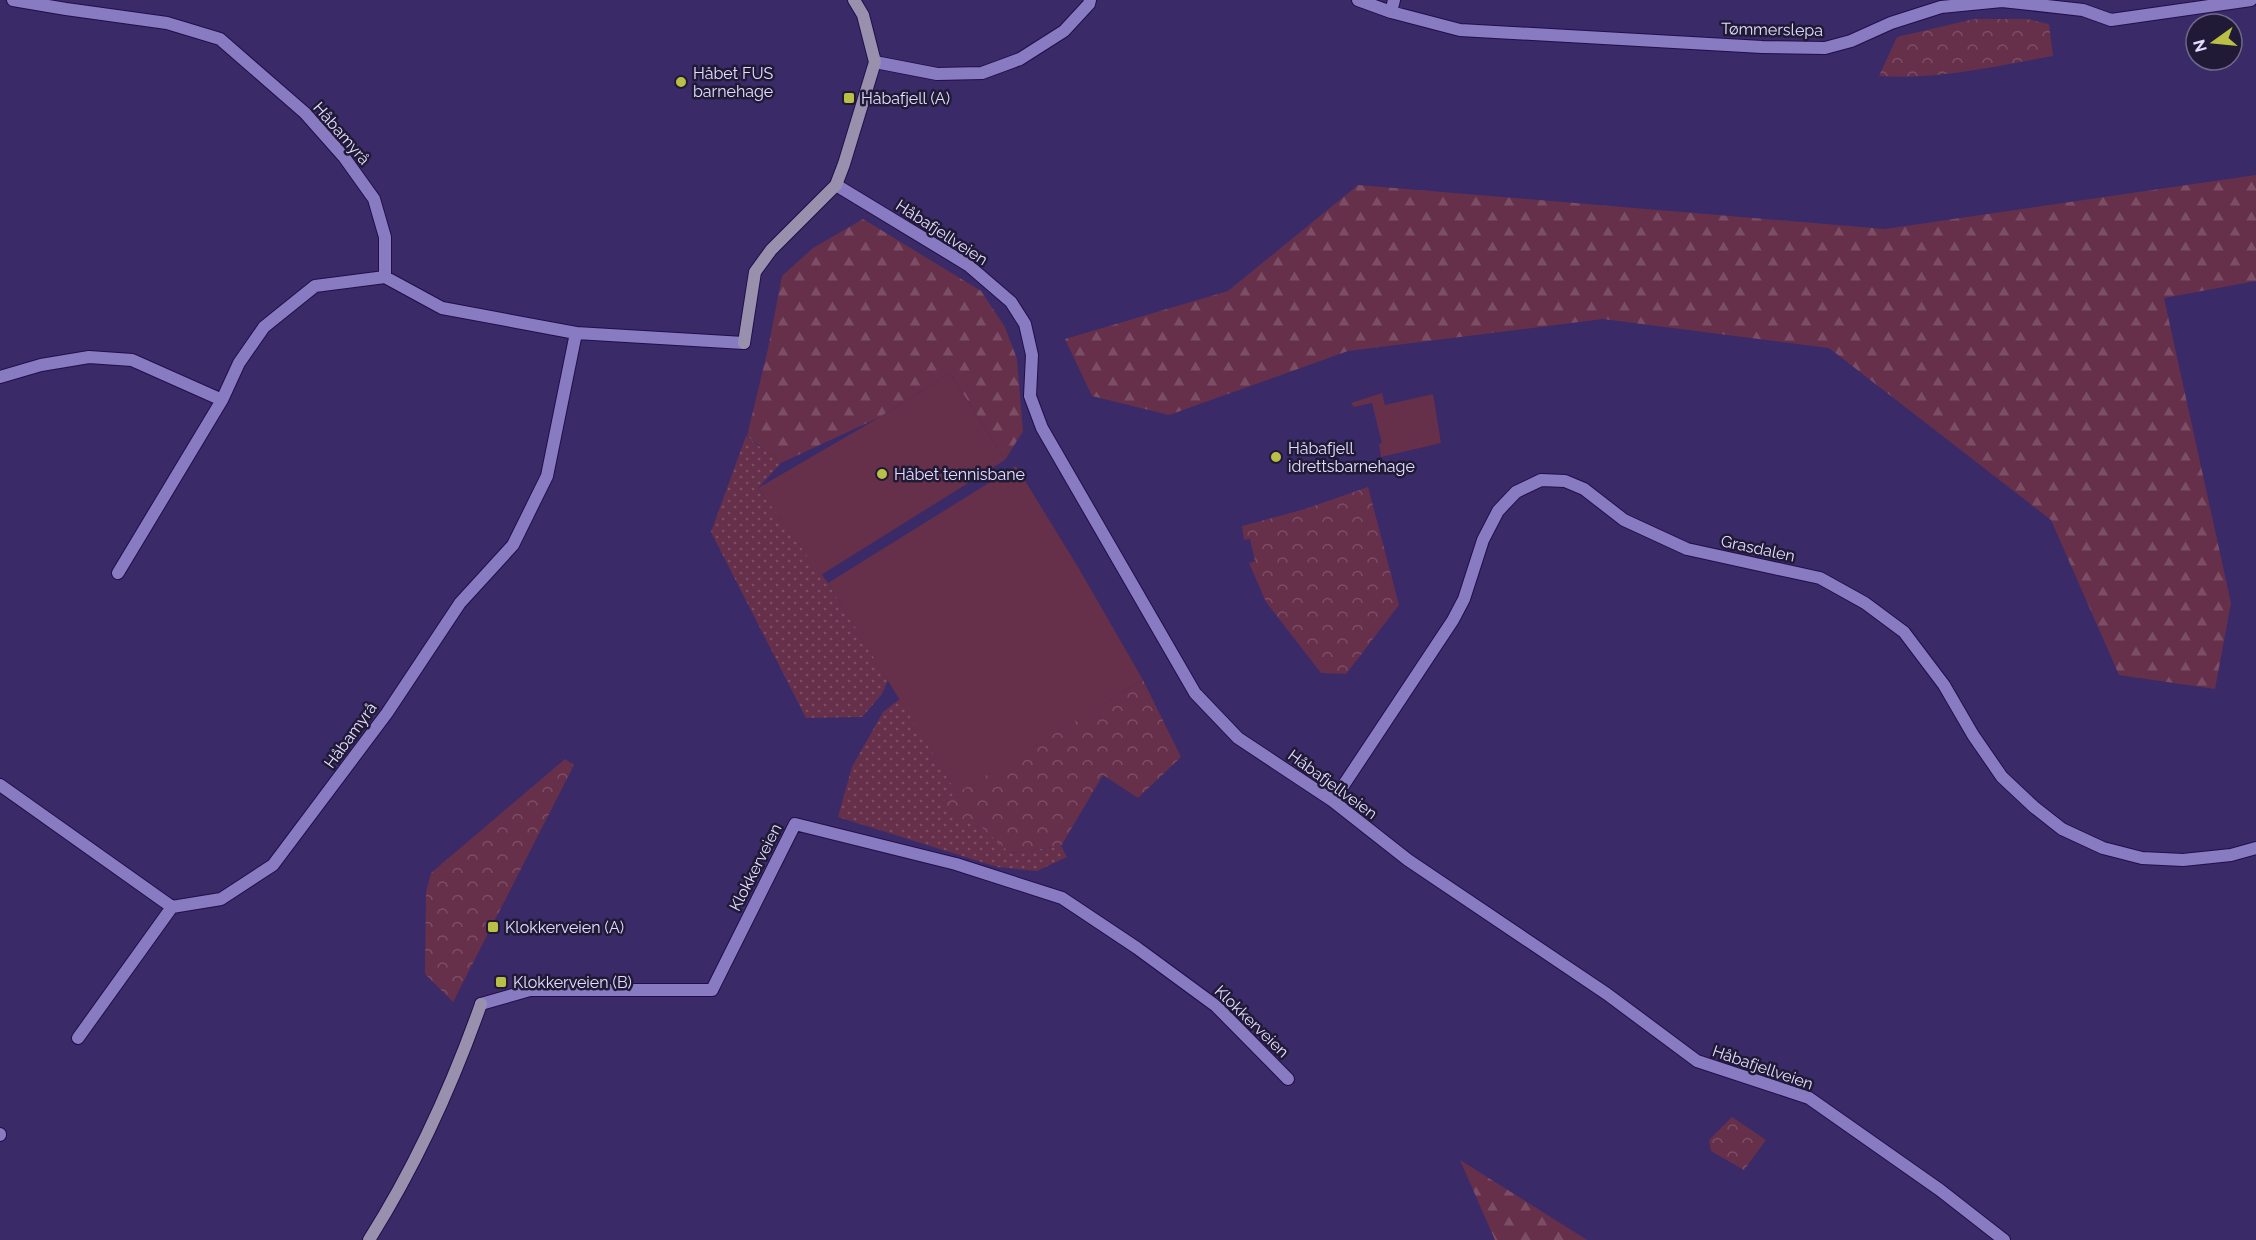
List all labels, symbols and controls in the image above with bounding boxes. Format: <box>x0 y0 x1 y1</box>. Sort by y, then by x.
north arrow <box>2184 12 2244 72</box>
street label: Tømmerslepa <box>1721 19 1823 40</box>
text: N <box>2189 37 2211 54</box>
place label: Håbet FUS barnehage <box>693 64 774 101</box>
marker: Håbet FUS barnehage <box>674 75 688 89</box>
place label: Håbafjell (A) <box>861 89 950 108</box>
marker: Håbafjell (A) <box>842 91 856 105</box>
street label: Håbamyrå <box>309 98 374 168</box>
street label: Håbafjellveien <box>892 196 991 269</box>
place label: Håbafjell idrettsbarnehage <box>1288 439 1415 476</box>
marker: Håbafjell idrettsbarnehage <box>1269 450 1283 464</box>
place label: Håbet tennisbane <box>894 465 1025 484</box>
marker: Håbet tennisbane <box>875 467 889 481</box>
street label: Grasdalen <box>1719 531 1797 566</box>
street label: Håbamyrå <box>320 699 381 772</box>
street label: Håbafjellveien <box>1284 746 1381 823</box>
street label: Klokkerveien <box>725 820 786 914</box>
place label: Klokkerveien (A) <box>505 918 624 937</box>
marker: Klokkerveien (A) <box>486 920 500 934</box>
place label: Klokkerveien (B) <box>513 973 632 992</box>
marker: Klokkerveien (B) <box>494 975 508 989</box>
street label: Klokkerveien <box>1211 981 1293 1061</box>
street label: Håbafjellveien <box>1710 1041 1816 1094</box>

